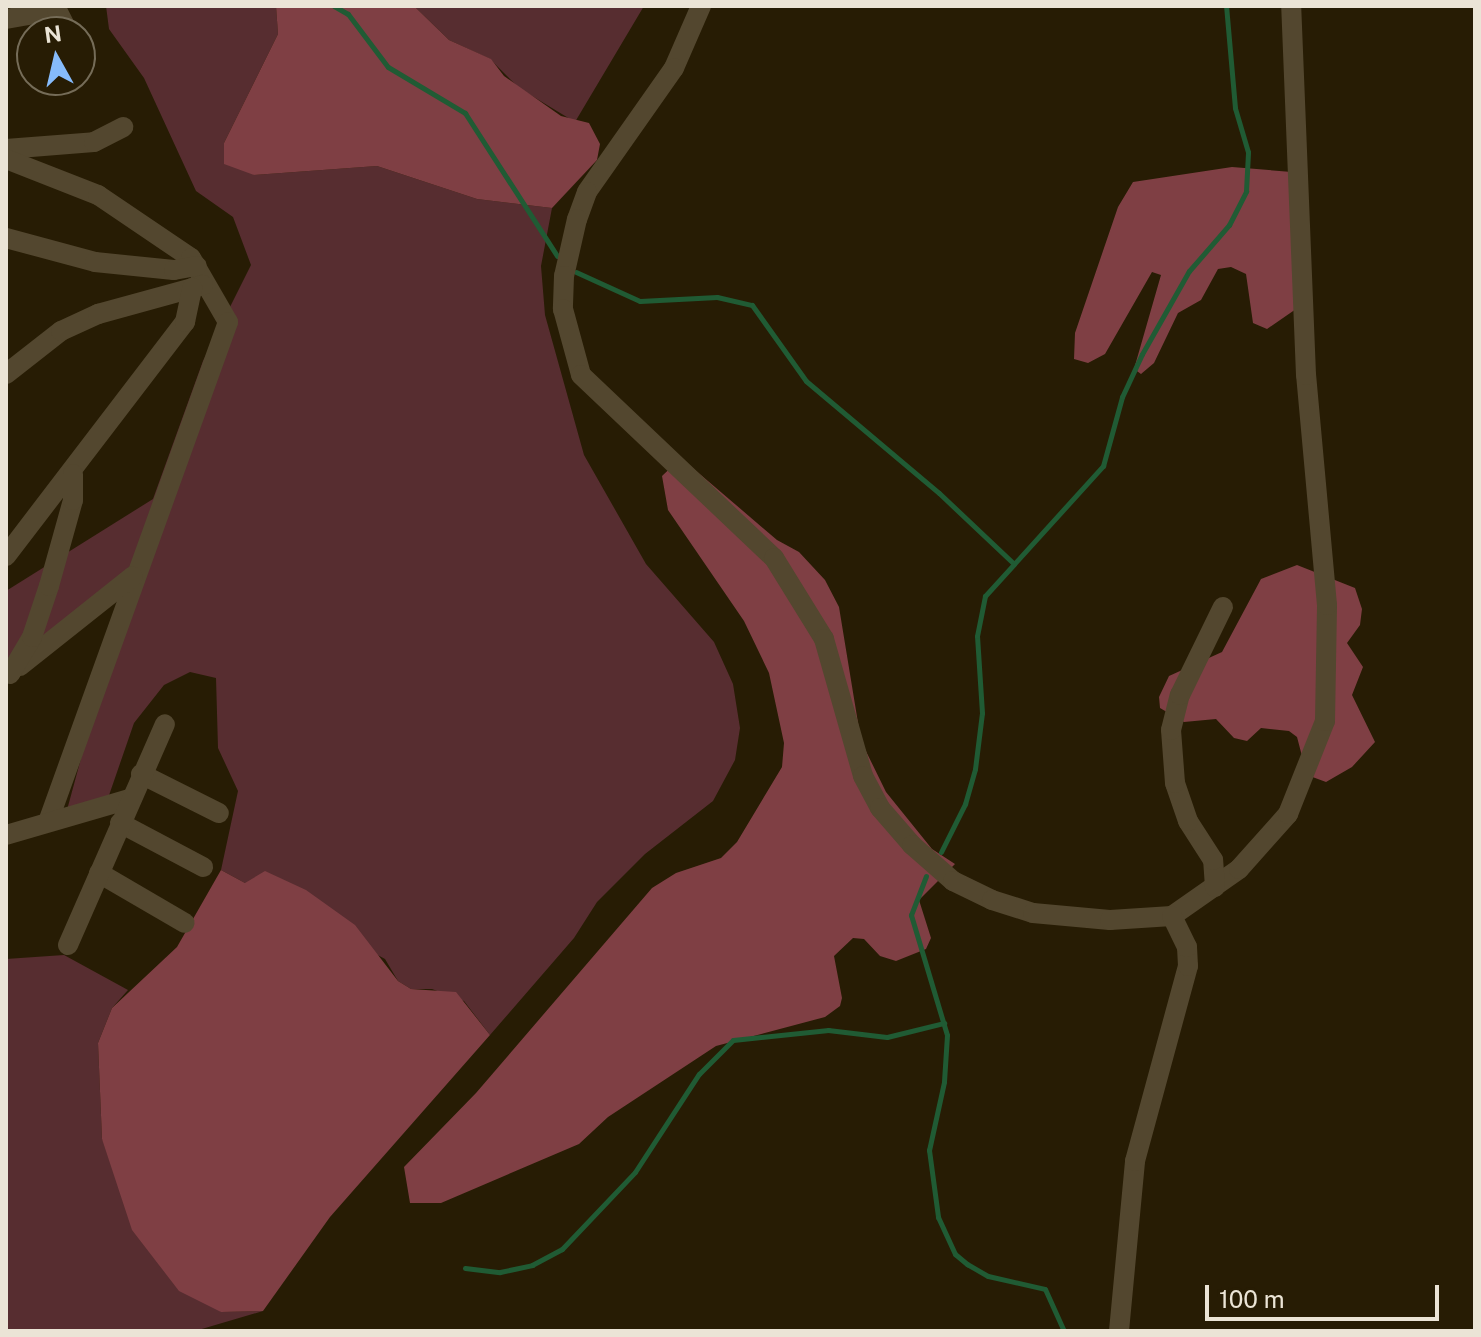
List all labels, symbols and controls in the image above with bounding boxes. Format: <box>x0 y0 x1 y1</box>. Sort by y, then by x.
north arrow <box>16 16 96 96</box>
text: N <box>43 20 63 48</box>
scale bar <box>1209 1269 1443 1319</box>
text: 100 m <box>1219 1285 1285 1313</box>

